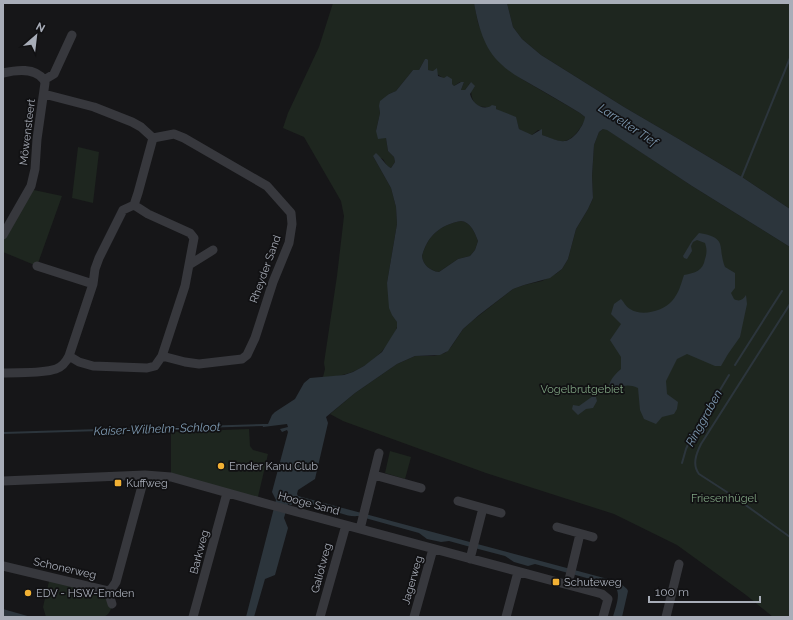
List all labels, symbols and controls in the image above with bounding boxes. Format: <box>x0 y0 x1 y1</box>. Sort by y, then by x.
north arrow <box>16 16 56 56</box>
text: N <box>34 20 47 35</box>
street label: Möwensteert <box>17 98 38 166</box>
water label: Larrelter Tief <box>596 101 662 150</box>
street label: Rheyder Sand <box>247 233 284 305</box>
park label: Vogelbrutgebiet <box>541 383 624 396</box>
water label: Ringgraben <box>683 387 725 449</box>
water label: Kaiser-Wilhelm-Schloot <box>93 420 221 438</box>
place label: Emder Kanu Club <box>229 460 318 473</box>
marker: Emder Kanu Club <box>216 461 226 471</box>
place label: Kuffweg <box>126 477 168 490</box>
marker: Kuffweg <box>113 478 123 488</box>
street label: Hooge Sand <box>277 489 341 518</box>
park label: Friesenhügel <box>691 492 757 505</box>
street label: Barkweg <box>187 529 212 576</box>
street label: Galiotweg <box>309 542 334 595</box>
street label: Jagerweg <box>399 554 426 606</box>
street label: Schonerweg <box>32 555 98 582</box>
place label: Schuteweg <box>564 576 622 589</box>
marker: Schuteweg <box>551 577 561 587</box>
scale bar <box>649 578 760 604</box>
text: 100 m <box>655 585 689 599</box>
place label: EDV - HSW-Emden <box>36 587 134 600</box>
marker: EDV - HSW-Emden <box>23 588 33 598</box>

